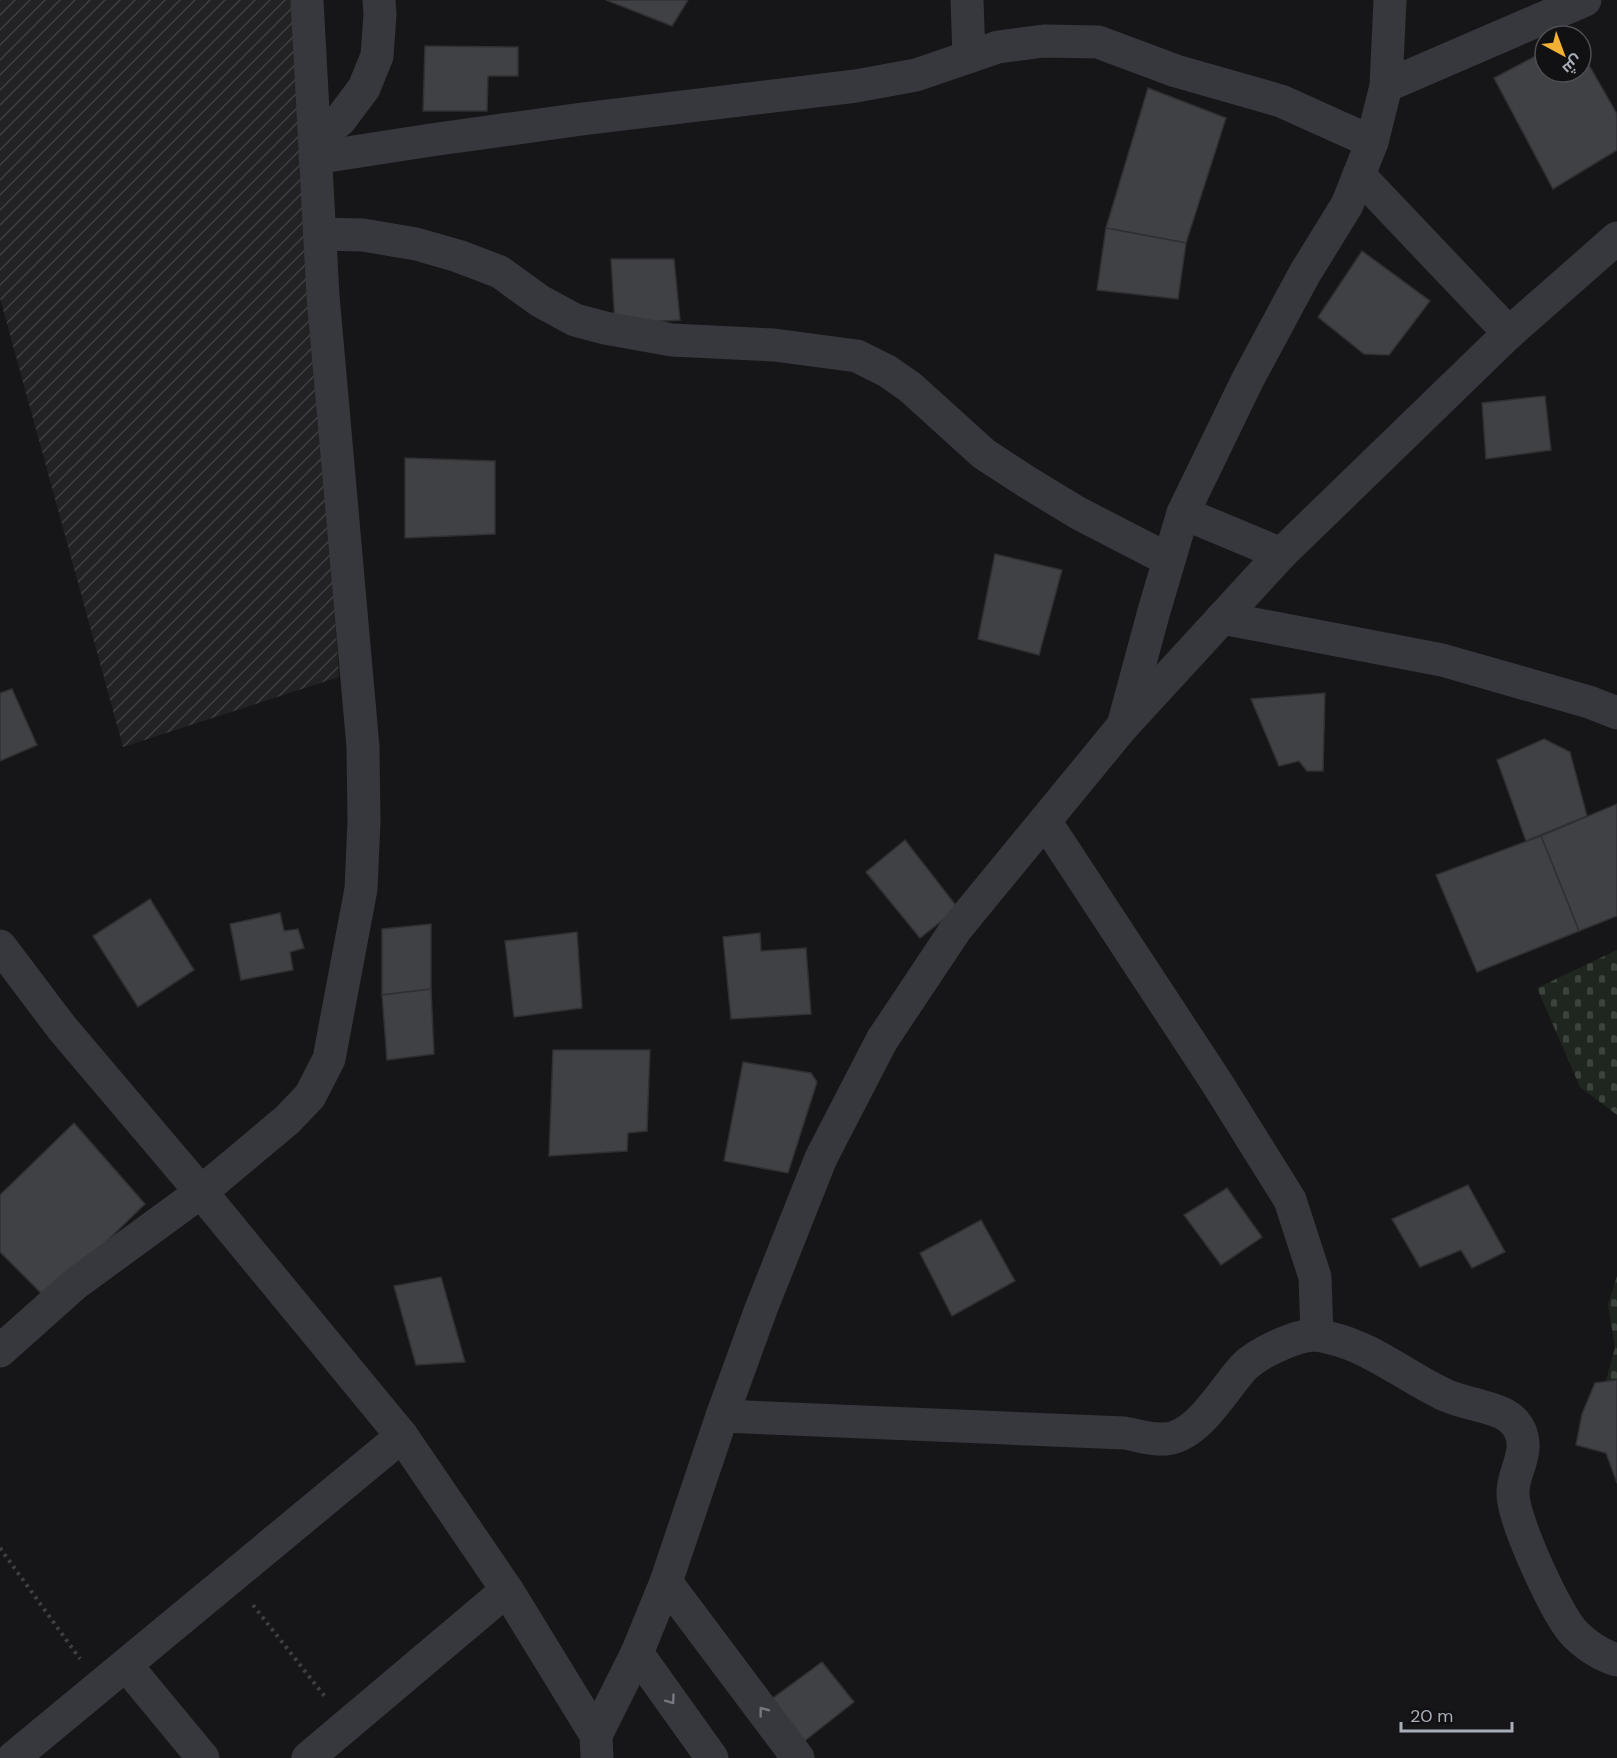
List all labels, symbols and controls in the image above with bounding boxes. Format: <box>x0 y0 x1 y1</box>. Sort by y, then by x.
north arrow <box>1533 24 1593 84</box>
text: ش <box>1558 50 1587 80</box>
one-way arrow <box>664 1694 675 1705</box>
scale bar <box>1401 1695 1512 1733</box>
text: 20 m <box>1410 1704 1453 1728</box>
one-way arrow <box>759 1707 770 1718</box>

